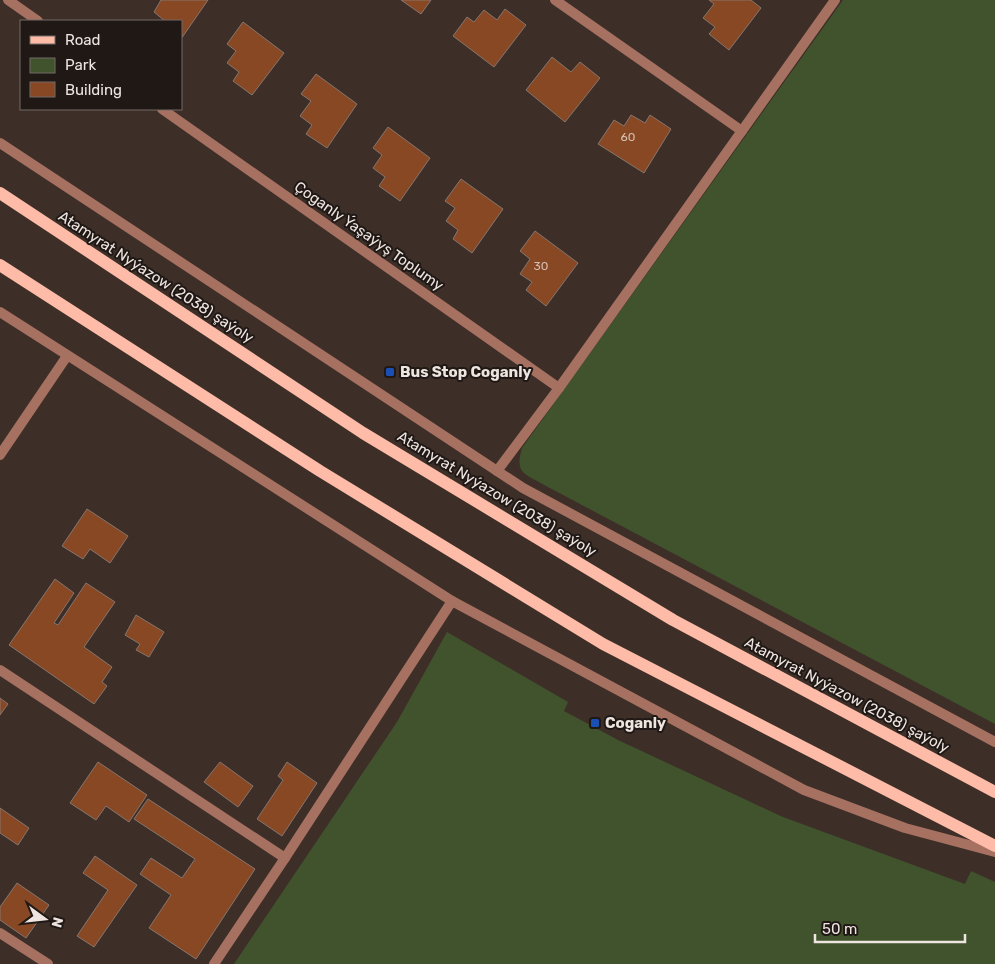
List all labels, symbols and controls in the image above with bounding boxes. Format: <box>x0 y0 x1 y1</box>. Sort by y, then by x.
legend <box>20 20 182 110</box>
text: Road <box>65 31 101 49</box>
text: Park <box>65 56 96 74</box>
text: Building <box>65 81 122 99</box>
house number: 60 <box>621 130 635 144</box>
street label: Çoganly Ýaşaýyş Toplumy <box>291 178 447 294</box>
street label: Atamyrat Nyýazow (2038) şaýoly <box>55 207 257 347</box>
house number: 30 <box>534 259 548 273</box>
place label: Bus Stop Coganly <box>400 363 531 381</box>
marker: Bus Stop Coganly <box>384 366 396 378</box>
street label: Atamyrat Nyýazow (2038) şaýoly <box>394 427 600 561</box>
street label: Atamyrat Nyýazow (2038) şaýoly <box>742 633 952 757</box>
place label: Coganly <box>605 714 666 732</box>
marker: Coganly <box>589 717 601 729</box>
north arrow <box>20 894 70 944</box>
scale bar <box>815 912 965 944</box>
text: N <box>48 915 67 929</box>
text: 50 m <box>822 920 857 938</box>

